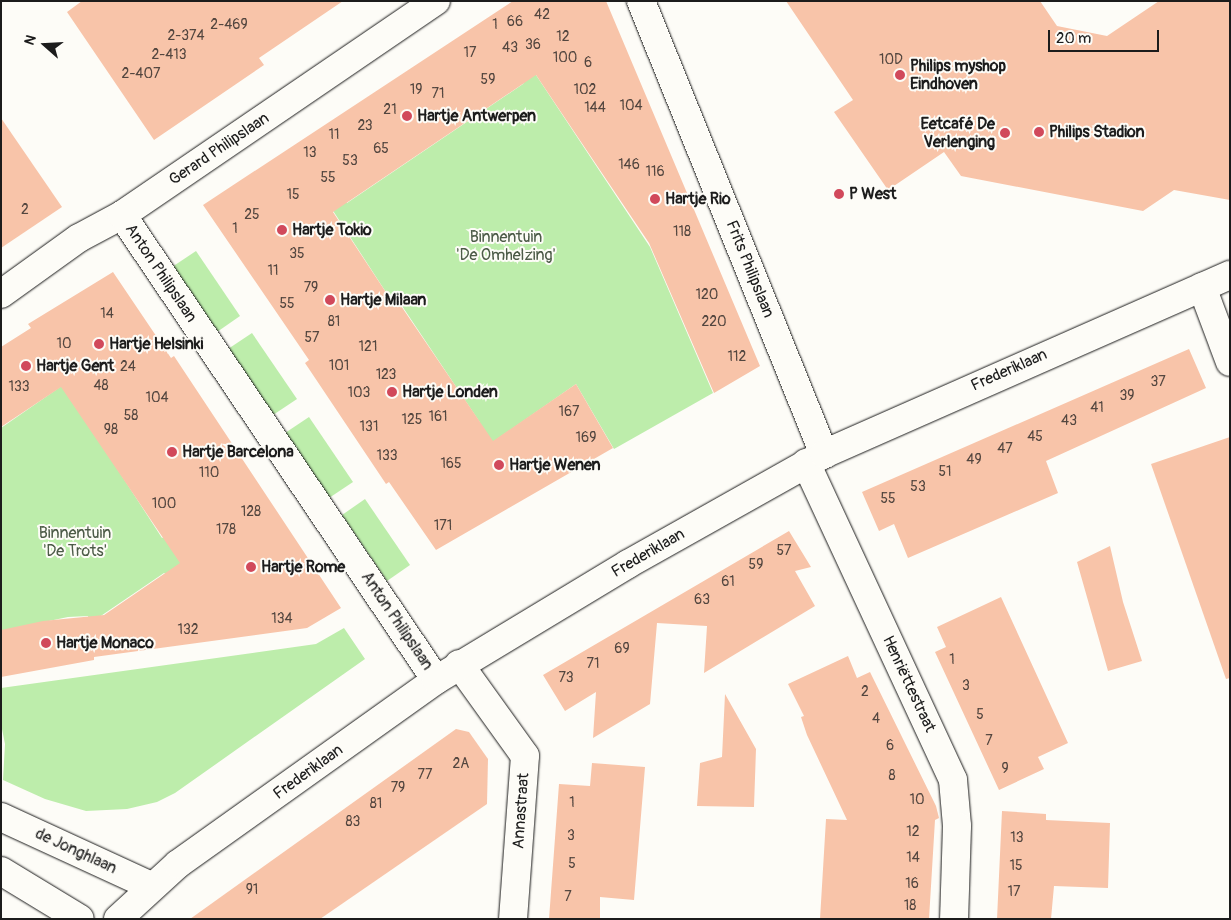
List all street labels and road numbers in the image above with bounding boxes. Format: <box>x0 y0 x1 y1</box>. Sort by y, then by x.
street label: Gerard Philipslaan <box>165 109 273 189</box>
street label: Frits Philipslaan <box>722 218 778 320</box>
street label: Anton Philipslaan <box>121 220 201 326</box>
street label: Frederiklaan <box>968 345 1050 395</box>
street label: Frederiklaan <box>608 524 688 582</box>
street label: Anton Philipslaan <box>357 568 437 674</box>
street label: Henriëttestraat <box>878 633 940 735</box>
street label: Frederiklaan <box>269 740 347 804</box>
street label: Annastraat <box>509 772 533 850</box>
street label: de Jonghlaan <box>32 824 120 878</box>

